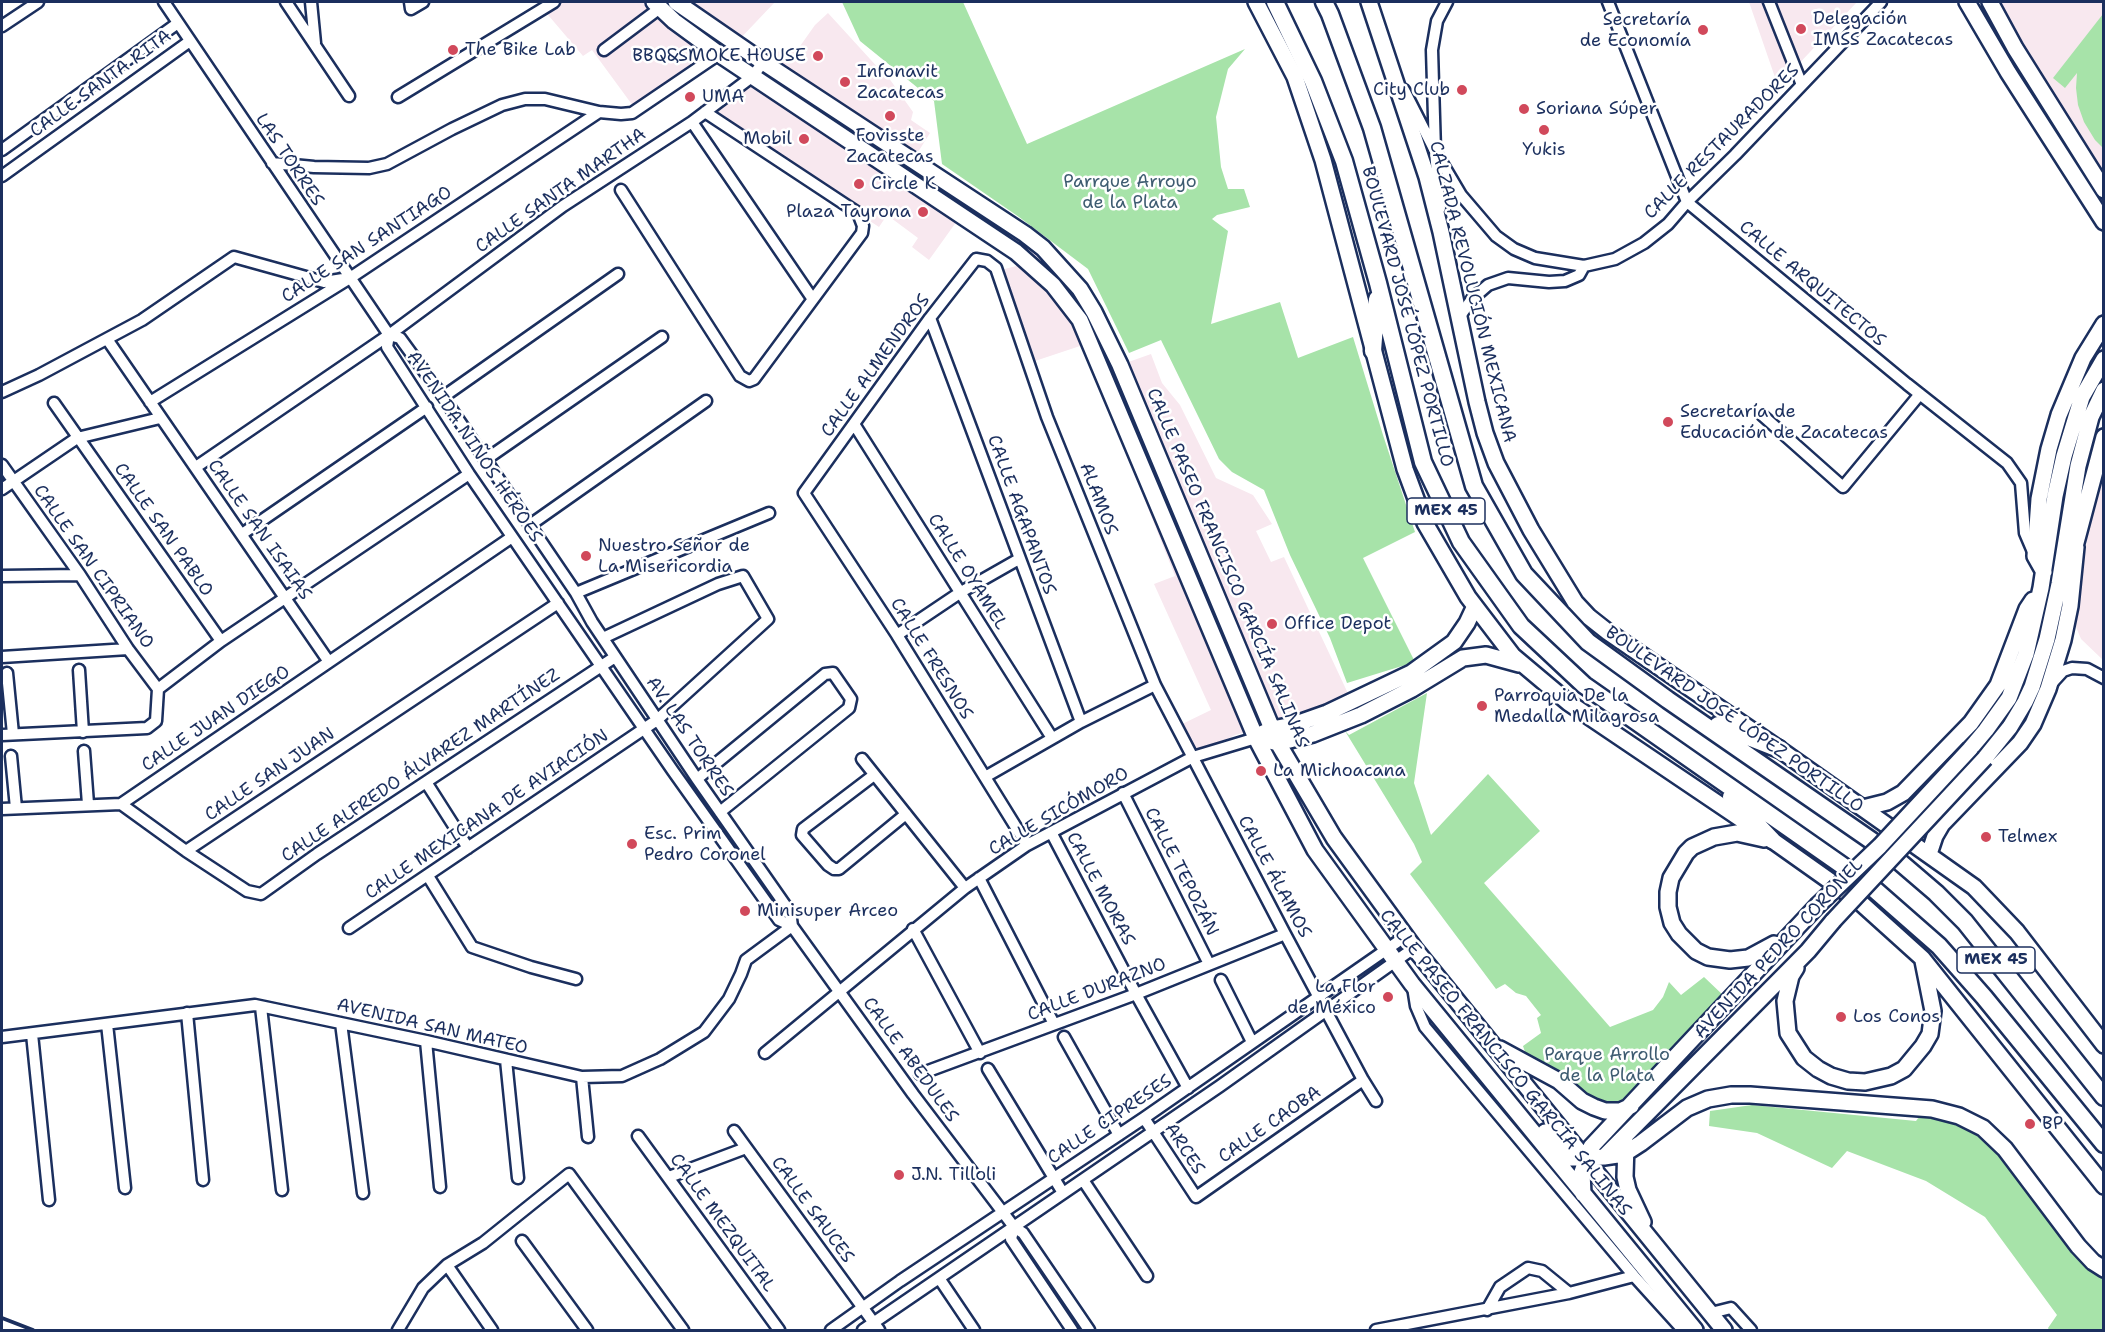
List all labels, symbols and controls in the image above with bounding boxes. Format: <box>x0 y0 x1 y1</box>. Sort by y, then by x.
place label: Delegación IMSS Zacatecas <box>1813 8 1953 50</box>
place label: Secretaría de Economía <box>1580 9 1691 52</box>
marker: Delegación IMSS Zacatecas <box>1794 22 1808 36</box>
marker: Secretaría de Economía <box>1696 23 1710 37</box>
street label: CALLE SANTA RITA <box>26 25 176 143</box>
place label: The Bike Lab <box>465 39 576 61</box>
marker: The Bike Lab <box>446 43 460 57</box>
place label: BBQ&SMOKE HOUSE <box>632 45 806 67</box>
marker: BBQ&SMOKE HOUSE <box>811 49 825 63</box>
street label: CALLE RESTAURADORES <box>1640 60 1804 224</box>
place label: Infonavit Zacatecas <box>857 61 944 104</box>
marker: Infonavit Zacatecas <box>838 75 852 89</box>
place label: City Club <box>1373 79 1450 101</box>
marker: City Club <box>1455 83 1469 97</box>
place label: UMA <box>702 86 744 108</box>
marker: UMA <box>683 90 697 104</box>
place label: Soriana Súper <box>1536 98 1657 120</box>
marker: Soriana Súper <box>1517 102 1531 116</box>
marker: Fovisste Zacatecas <box>883 109 897 123</box>
street label: LAS TORRES <box>250 110 328 210</box>
marker: Yukis <box>1537 123 1551 137</box>
street label: CALLE SANTA MARTHA <box>472 124 650 258</box>
place label: Fovisste Zacatecas <box>846 125 934 168</box>
place label: Mobil <box>743 128 792 150</box>
marker: Mobil <box>797 132 811 146</box>
street label: CALZADA REVOLUCIÓN MEXICANA <box>1424 139 1520 445</box>
place label: Yukis <box>1522 139 1566 161</box>
street label: BOULEVARD JOSÉ LÓPEZ PORTILLO <box>1356 164 1458 470</box>
park label: Parrque Arroyo de la Plata <box>1063 171 1197 213</box>
place label: Circle K <box>871 173 936 195</box>
marker: Circle K <box>852 177 866 191</box>
street label: CALLE SAN SANTIAGO <box>278 182 456 308</box>
place label: Plaza Tayrona <box>786 201 911 223</box>
marker: Plaza Tayrona <box>916 205 930 219</box>
street label: CALLE ARQUITECTOS <box>1734 216 1890 352</box>
street label: CALLE ALMENDROS <box>817 290 935 442</box>
street label: AVENIDA NIÑOS HÉROES <box>402 347 546 547</box>
street label: CALLE PASEO FRANCISCO GARCÍA SALINAS <box>1141 385 1313 751</box>
place label: Secretaría de Educación de Zacatecas <box>1680 401 1888 444</box>
marker: Secretaría de Educación de Zacatecas <box>1661 415 1675 429</box>
street label: CALLE AGAPANTOS <box>982 432 1060 598</box>
street label: CALLE SAN ISAIAS <box>202 456 316 604</box>
street label: CALLE SAN PABLO <box>109 459 217 601</box>
street label: ALAMOS <box>1074 460 1122 538</box>
street label: CALLE SAN CIPRIANO <box>28 481 158 653</box>
road number: MEX 45 <box>1407 498 1485 524</box>
street label: CALLE OYAMEL <box>923 510 1011 634</box>
place label: Nuestro Señor de La Misericordia <box>598 535 750 578</box>
marker: Nuestro Señor de La Misericordia <box>579 549 593 563</box>
street label: CALLE FRESNOS <box>885 594 977 724</box>
place label: Office Depot <box>1284 613 1391 635</box>
marker: Office Depot <box>1265 617 1279 631</box>
street label: BOULEVARD JOSÉ LÓPEZ PORTILLO <box>1601 622 1867 818</box>
street label: CALLE JUAN DIEGO <box>138 661 294 777</box>
street label: CALLE ALFREDO ÁLVAREZ MARTÍNEZ <box>278 664 564 868</box>
street label: AV. LAS TORRES <box>641 673 737 801</box>
place label: Parroquia De la Medalla Milagrosa <box>1494 685 1659 728</box>
marker: Parroquia De la Medalla Milagrosa <box>1475 699 1489 713</box>
street label: CALLE SAN JUAN <box>201 724 339 826</box>
street label: CALLE MEXICANA DE AVIACIÓN <box>361 725 613 905</box>
place label: La Michoacana <box>1273 760 1406 782</box>
street label: CALLE SICÓMORO <box>985 763 1133 861</box>
marker: La Michoacana <box>1254 764 1268 778</box>
street label: CALLE TEPOZÁN <box>1139 804 1223 940</box>
street label: CALLE ÁLAMOS <box>1233 812 1315 942</box>
place label: Esc. Prim Pedro Coronel <box>644 823 766 866</box>
place label: Telmex <box>1998 826 2057 848</box>
street label: CALLE MORAS <box>1061 829 1139 949</box>
marker: Telmex <box>1979 830 1993 844</box>
marker: Esc. Prim Pedro Coronel <box>625 837 639 851</box>
street label: AVENIDA PEDRO CORONEL <box>1690 855 1868 1043</box>
place label: Minisuper Arceo <box>757 900 898 922</box>
marker: Minisuper Arceo <box>738 904 752 918</box>
street label: CALLE PASEO FRANCISCO GARCÍA SALINAS <box>1375 906 1635 1220</box>
road number: MEX 45 <box>1957 947 2035 973</box>
street label: CALLE DURAZNO <box>1025 954 1169 1026</box>
place label: La Flor de México <box>1287 976 1376 1018</box>
marker: La Flor de México <box>1381 990 1395 1004</box>
street label: CALLE ABEDULES <box>857 993 963 1127</box>
street label: AVENIDA SAN MATEO <box>334 994 530 1060</box>
place label: Los Conos <box>1853 1006 1940 1028</box>
marker: Los Conos <box>1834 1010 1848 1024</box>
park label: Parque Arrollo de la Plata <box>1544 1044 1670 1086</box>
street label: CALLE CIPRESES <box>1044 1071 1176 1169</box>
street label: CALLE CAOBA <box>1215 1082 1325 1168</box>
place label: BP <box>2042 1113 2063 1135</box>
marker: BP <box>2023 1117 2037 1131</box>
street label: ARCES <box>1159 1119 1209 1179</box>
street label: CALLE MEZQUITAL <box>665 1150 779 1296</box>
street label: CALLE SAUCES <box>766 1153 858 1267</box>
place label: J.N. Tilloli <box>911 1164 996 1186</box>
marker: J.N. Tilloli <box>892 1168 906 1182</box>

